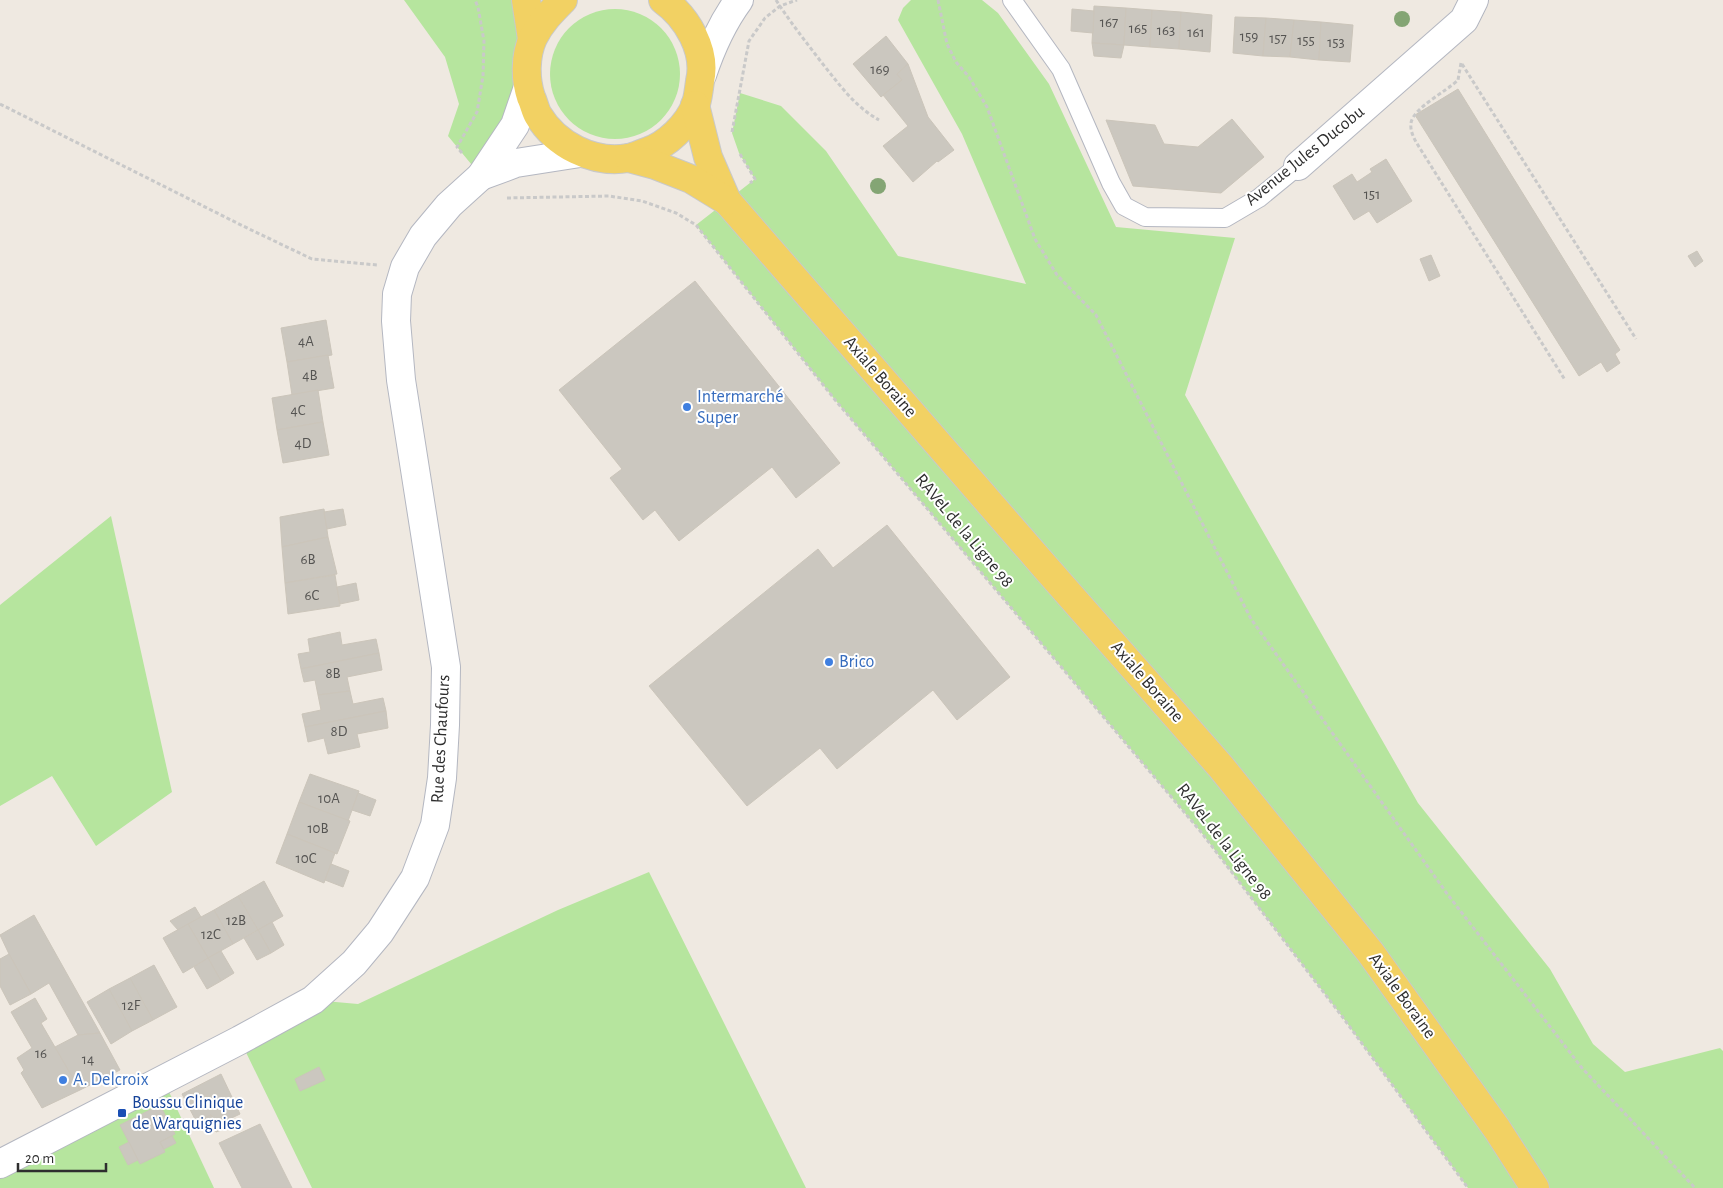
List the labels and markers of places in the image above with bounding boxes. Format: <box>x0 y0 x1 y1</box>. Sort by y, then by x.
place label: Intermarché Super <box>697 388 783 427</box>
marker: Intermarché Super <box>681 401 693 413</box>
place label: Brico <box>839 653 875 671</box>
marker: Brico <box>823 656 835 668</box>
place label: A. Delcroix <box>73 1071 149 1089</box>
marker: A. Delcroix <box>57 1074 69 1086</box>
place label: Boussu Clinique de Warquignies <box>132 1094 243 1133</box>
marker: Boussu Clinique de Warquignies <box>116 1107 128 1119</box>

